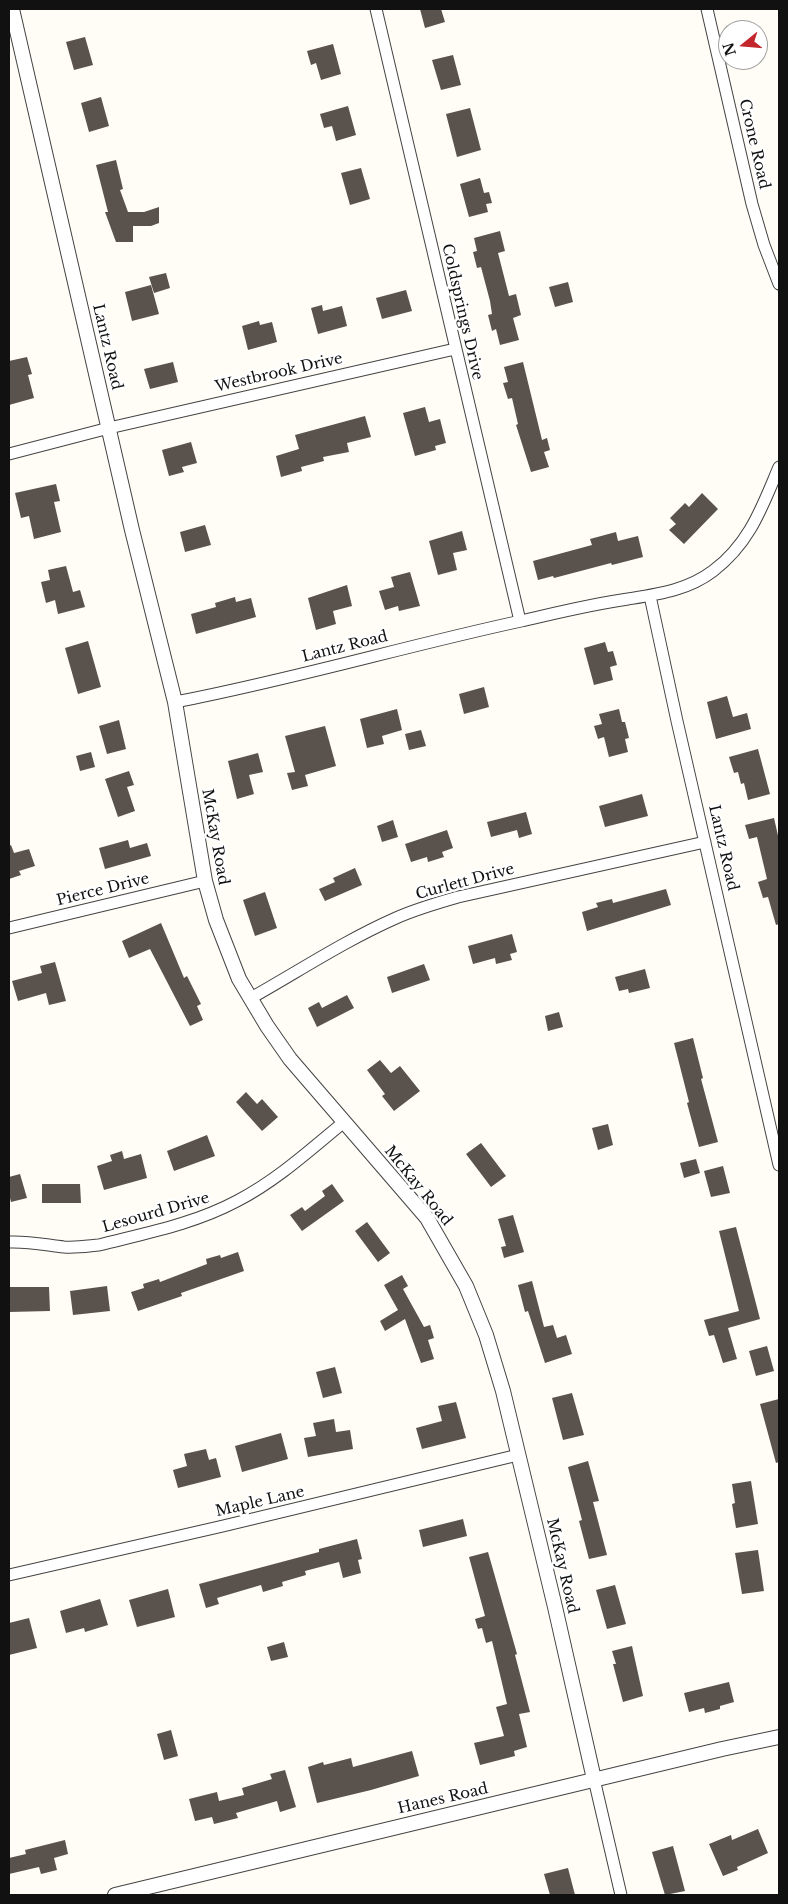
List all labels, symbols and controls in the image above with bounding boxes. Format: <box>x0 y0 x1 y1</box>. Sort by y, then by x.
north arrow <box>718 20 768 70</box>
text: N <box>719 40 740 58</box>
street label: Crone Road <box>735 97 773 191</box>
street label: Coldsprings Drive <box>438 242 486 382</box>
street label: Lantz Road <box>88 302 126 392</box>
street label: Westbrook Drive <box>213 350 345 396</box>
street label: Lantz Road <box>300 628 390 666</box>
street label: McKay Road <box>198 787 232 887</box>
street label: Lantz Road <box>704 803 742 893</box>
street label: Curlett Drive <box>414 860 516 904</box>
street label: Pierce Drive <box>55 870 151 910</box>
street label: McKay Road <box>380 1142 456 1230</box>
street label: Lesourd Drive <box>100 1189 212 1237</box>
street label: Maple Lane <box>214 1483 306 1521</box>
street label: McKay Road <box>542 1516 582 1616</box>
street label: Hanes Road <box>396 1780 490 1818</box>

